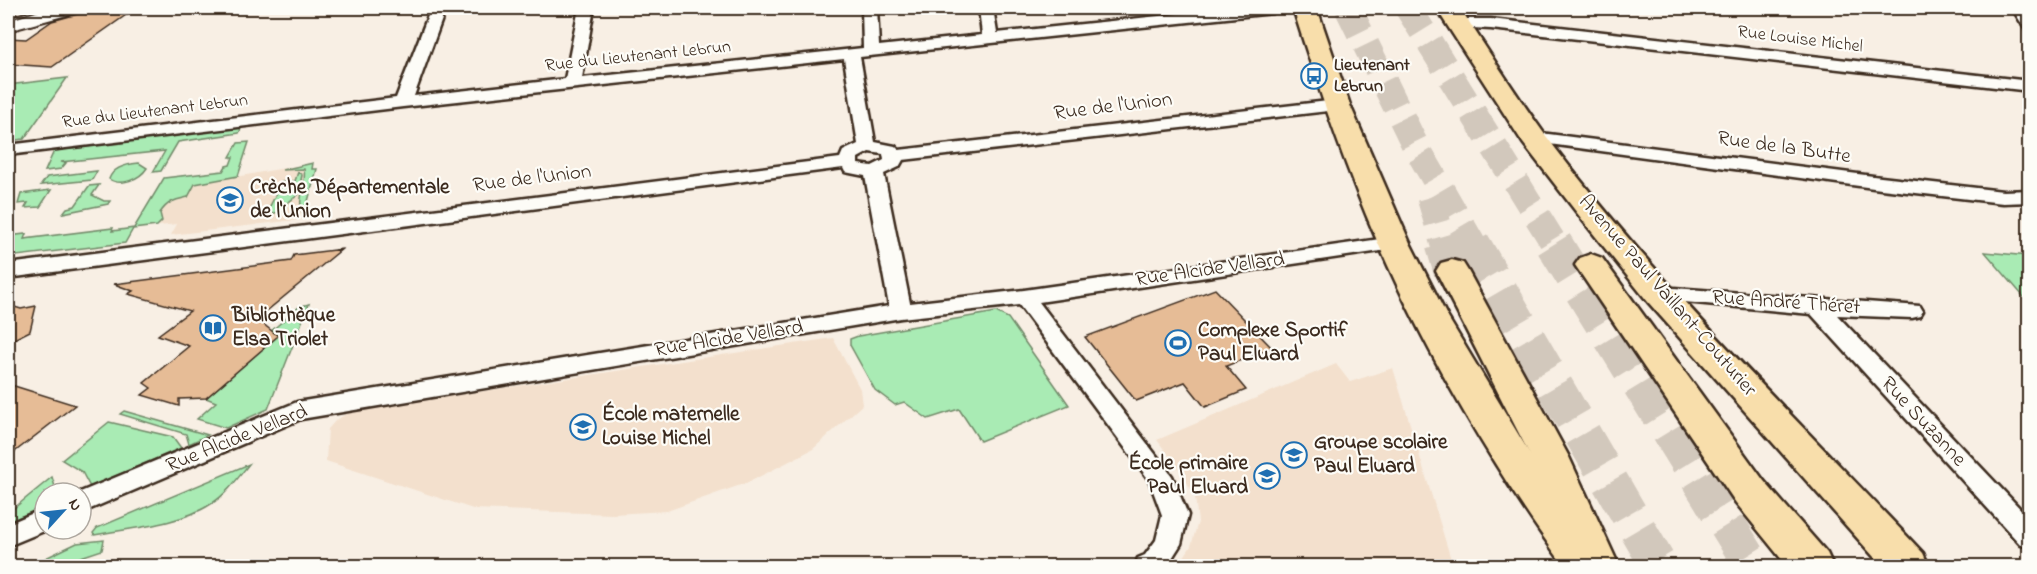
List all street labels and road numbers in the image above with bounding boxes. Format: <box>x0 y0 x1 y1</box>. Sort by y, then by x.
street label: Rue Louise Michel <box>1736 19 1864 61</box>
street label: Rue du Lieutenant Lebrun <box>544 34 732 80</box>
street label: Rue de l'Union <box>1052 85 1174 129</box>
street label: Rue du Lieutenant Lebrun <box>61 88 249 136</box>
street label: Rue de la Butte <box>1715 124 1853 172</box>
street label: Rue de l'Union <box>471 157 593 201</box>
street label: Avenue Paul Vaillant-Couturier <box>1571 188 1764 404</box>
street label: Rue Alcide Vellard <box>1134 245 1287 295</box>
street label: Rue André Théret <box>1711 283 1861 323</box>
street label: Rue Alcide Vellard <box>652 312 806 366</box>
street label: Rue Suzanne <box>1873 370 1973 474</box>
street label: Rue Alcide Vellard <box>162 397 312 481</box>

